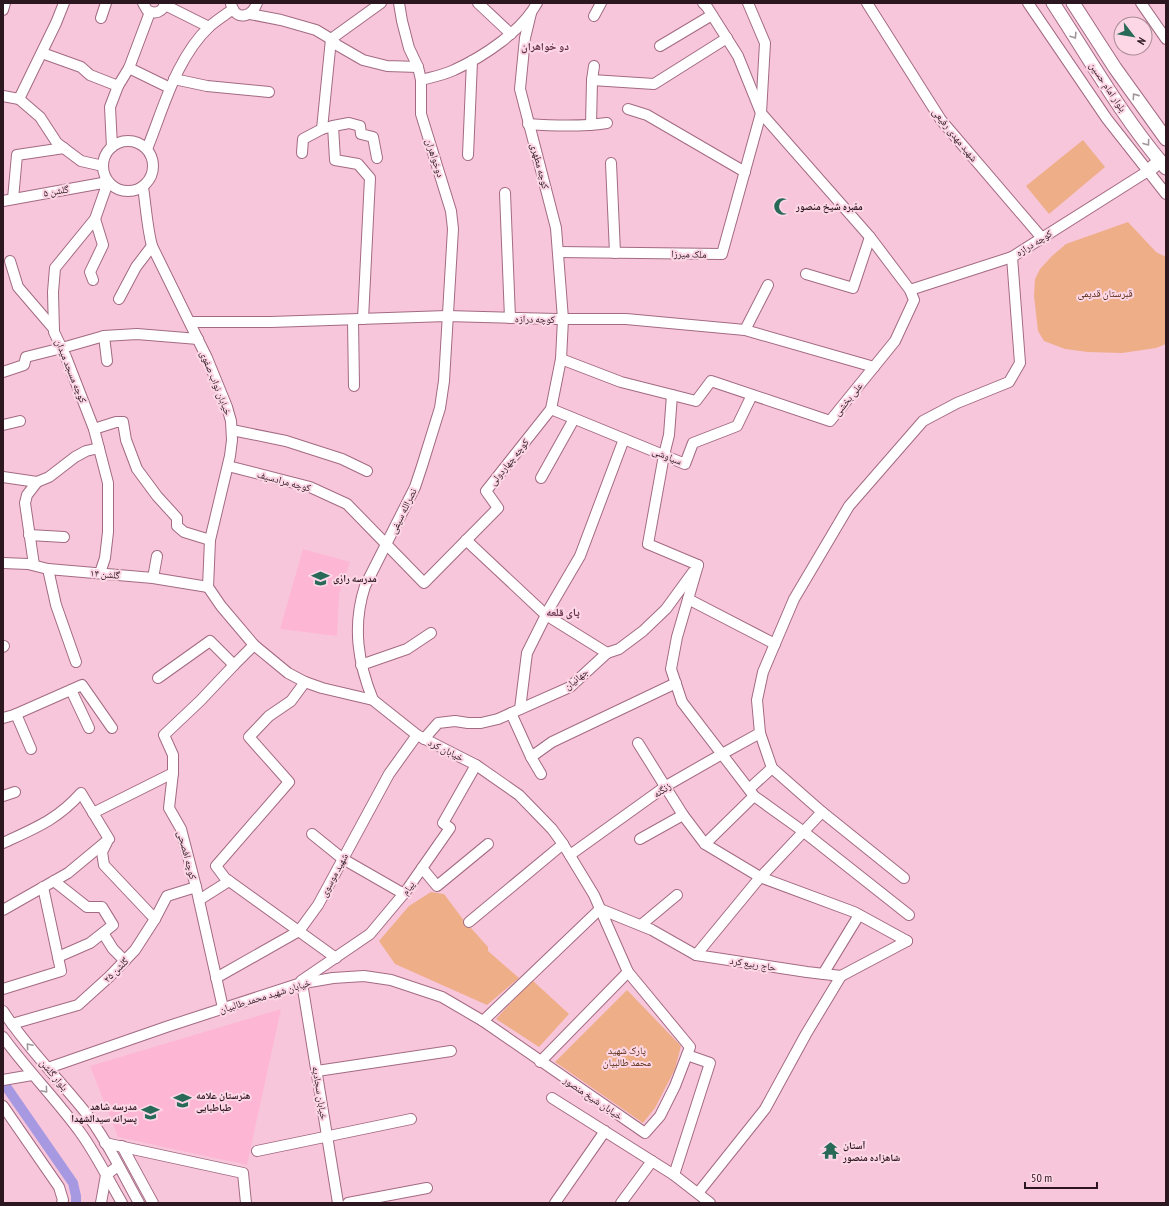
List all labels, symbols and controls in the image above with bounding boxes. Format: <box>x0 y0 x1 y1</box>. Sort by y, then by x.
north arrow <box>1113 16 1153 56</box>
one-way arrow <box>1069 32 1077 39</box>
text: N <box>1134 35 1149 47</box>
district label: دو خواهران <box>521 39 569 54</box>
street label: بلوار امام حسین <box>1086 60 1130 115</box>
one-way arrow <box>1133 94 1140 101</box>
street label: شهید مهدی رفیعی <box>930 106 981 165</box>
street label: دوخواهران <box>423 137 447 179</box>
one-way arrow <box>1142 139 1149 146</box>
street label: کوچه مطهری <box>528 142 552 190</box>
street label: گلشن ۵ <box>42 182 70 200</box>
mosque icon: مقبره شیخ منصور <box>773 196 793 216</box>
place label: مقبره شیخ منصور <box>795 200 863 214</box>
street label: کوچه درازه <box>1014 227 1054 259</box>
street label: ملک میرزا <box>671 247 707 261</box>
park label: قبرستان قدیمی <box>1077 287 1133 300</box>
street label: کوچه درازه <box>515 312 555 326</box>
street label: کوچه مسجد میدان <box>52 337 90 405</box>
street label: خیابان نواب صفوی <box>197 349 235 418</box>
street label: علی بخشی <box>831 380 865 418</box>
street label: کوچه چهاردولی <box>486 436 532 488</box>
street label: سیاوشی <box>650 444 684 468</box>
street label: کوچه مرادسیف <box>256 468 312 494</box>
street label: نصرالله سیفی <box>386 486 420 536</box>
street label: گلشن ۱۴ <box>89 566 121 582</box>
school or university icon: مدرسه رازی <box>310 568 330 588</box>
place label: مدرسه رازی <box>333 572 377 585</box>
district label: پای قلعه <box>546 605 580 620</box>
street label: جهانیان <box>561 665 591 693</box>
street label: خیابان کرد <box>426 736 467 764</box>
street label: زنگنه <box>651 779 673 801</box>
street label: کوچه افصحی <box>174 829 200 881</box>
street label: شهید موسوی <box>317 851 351 899</box>
street label: پیام <box>398 878 418 898</box>
street label: گلشن ۲۵ <box>101 954 132 985</box>
street label: حاج ربیع کرد <box>729 954 778 974</box>
street label: خیابان شهید محمد طالبیان <box>218 976 313 1016</box>
one-way arrow <box>26 1043 33 1050</box>
park label: پارک شهید محمد طالبیان <box>603 1044 652 1069</box>
street label: بلوار گلشن <box>37 1057 71 1094</box>
street label: خیابان سجادیه <box>309 1066 331 1121</box>
street label: خیابان شیخ منصور <box>560 1073 626 1123</box>
one-way arrow <box>40 1085 47 1092</box>
place label: هنرستان علامه طباطبایی <box>196 1089 250 1114</box>
school or university icon: هنرستان علامه طباطبایی <box>173 1091 193 1111</box>
place label: مدرسه شاهد پسرانه سیدالشهدا <box>71 1100 138 1125</box>
school or university icon: مدرسه شاهد پسرانه سیدالشهدا <box>140 1102 160 1122</box>
place label: آستان شاهزاده منصور <box>842 1139 900 1164</box>
temple icon: آستان شاهزاده منصور <box>820 1141 840 1161</box>
scale bar <box>1025 1164 1097 1190</box>
text: 50 m <box>1031 1170 1052 1185</box>

